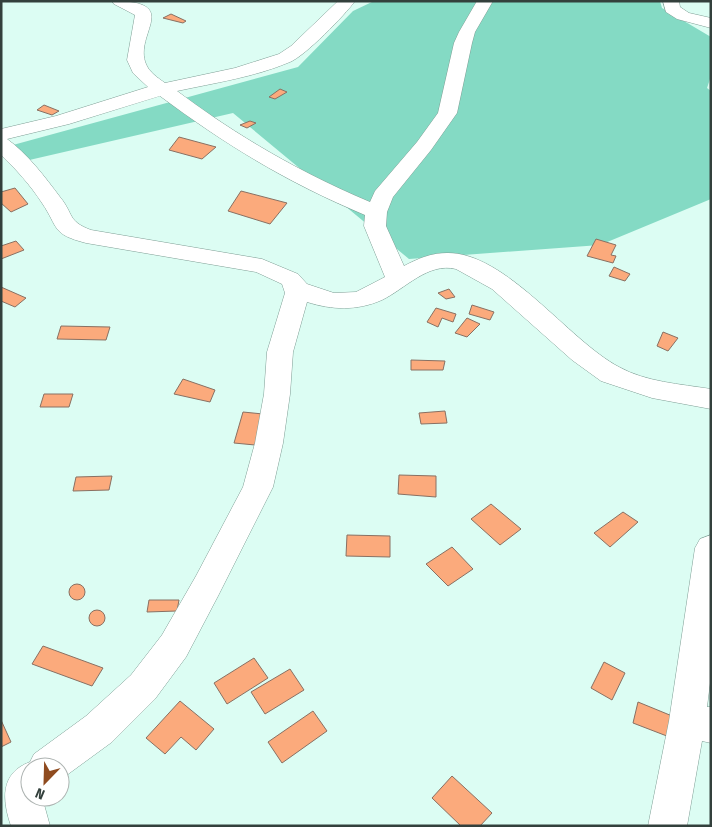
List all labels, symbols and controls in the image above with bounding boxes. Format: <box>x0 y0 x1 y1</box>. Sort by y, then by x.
north arrow <box>20 757 70 807</box>
text: N <box>33 784 47 803</box>

